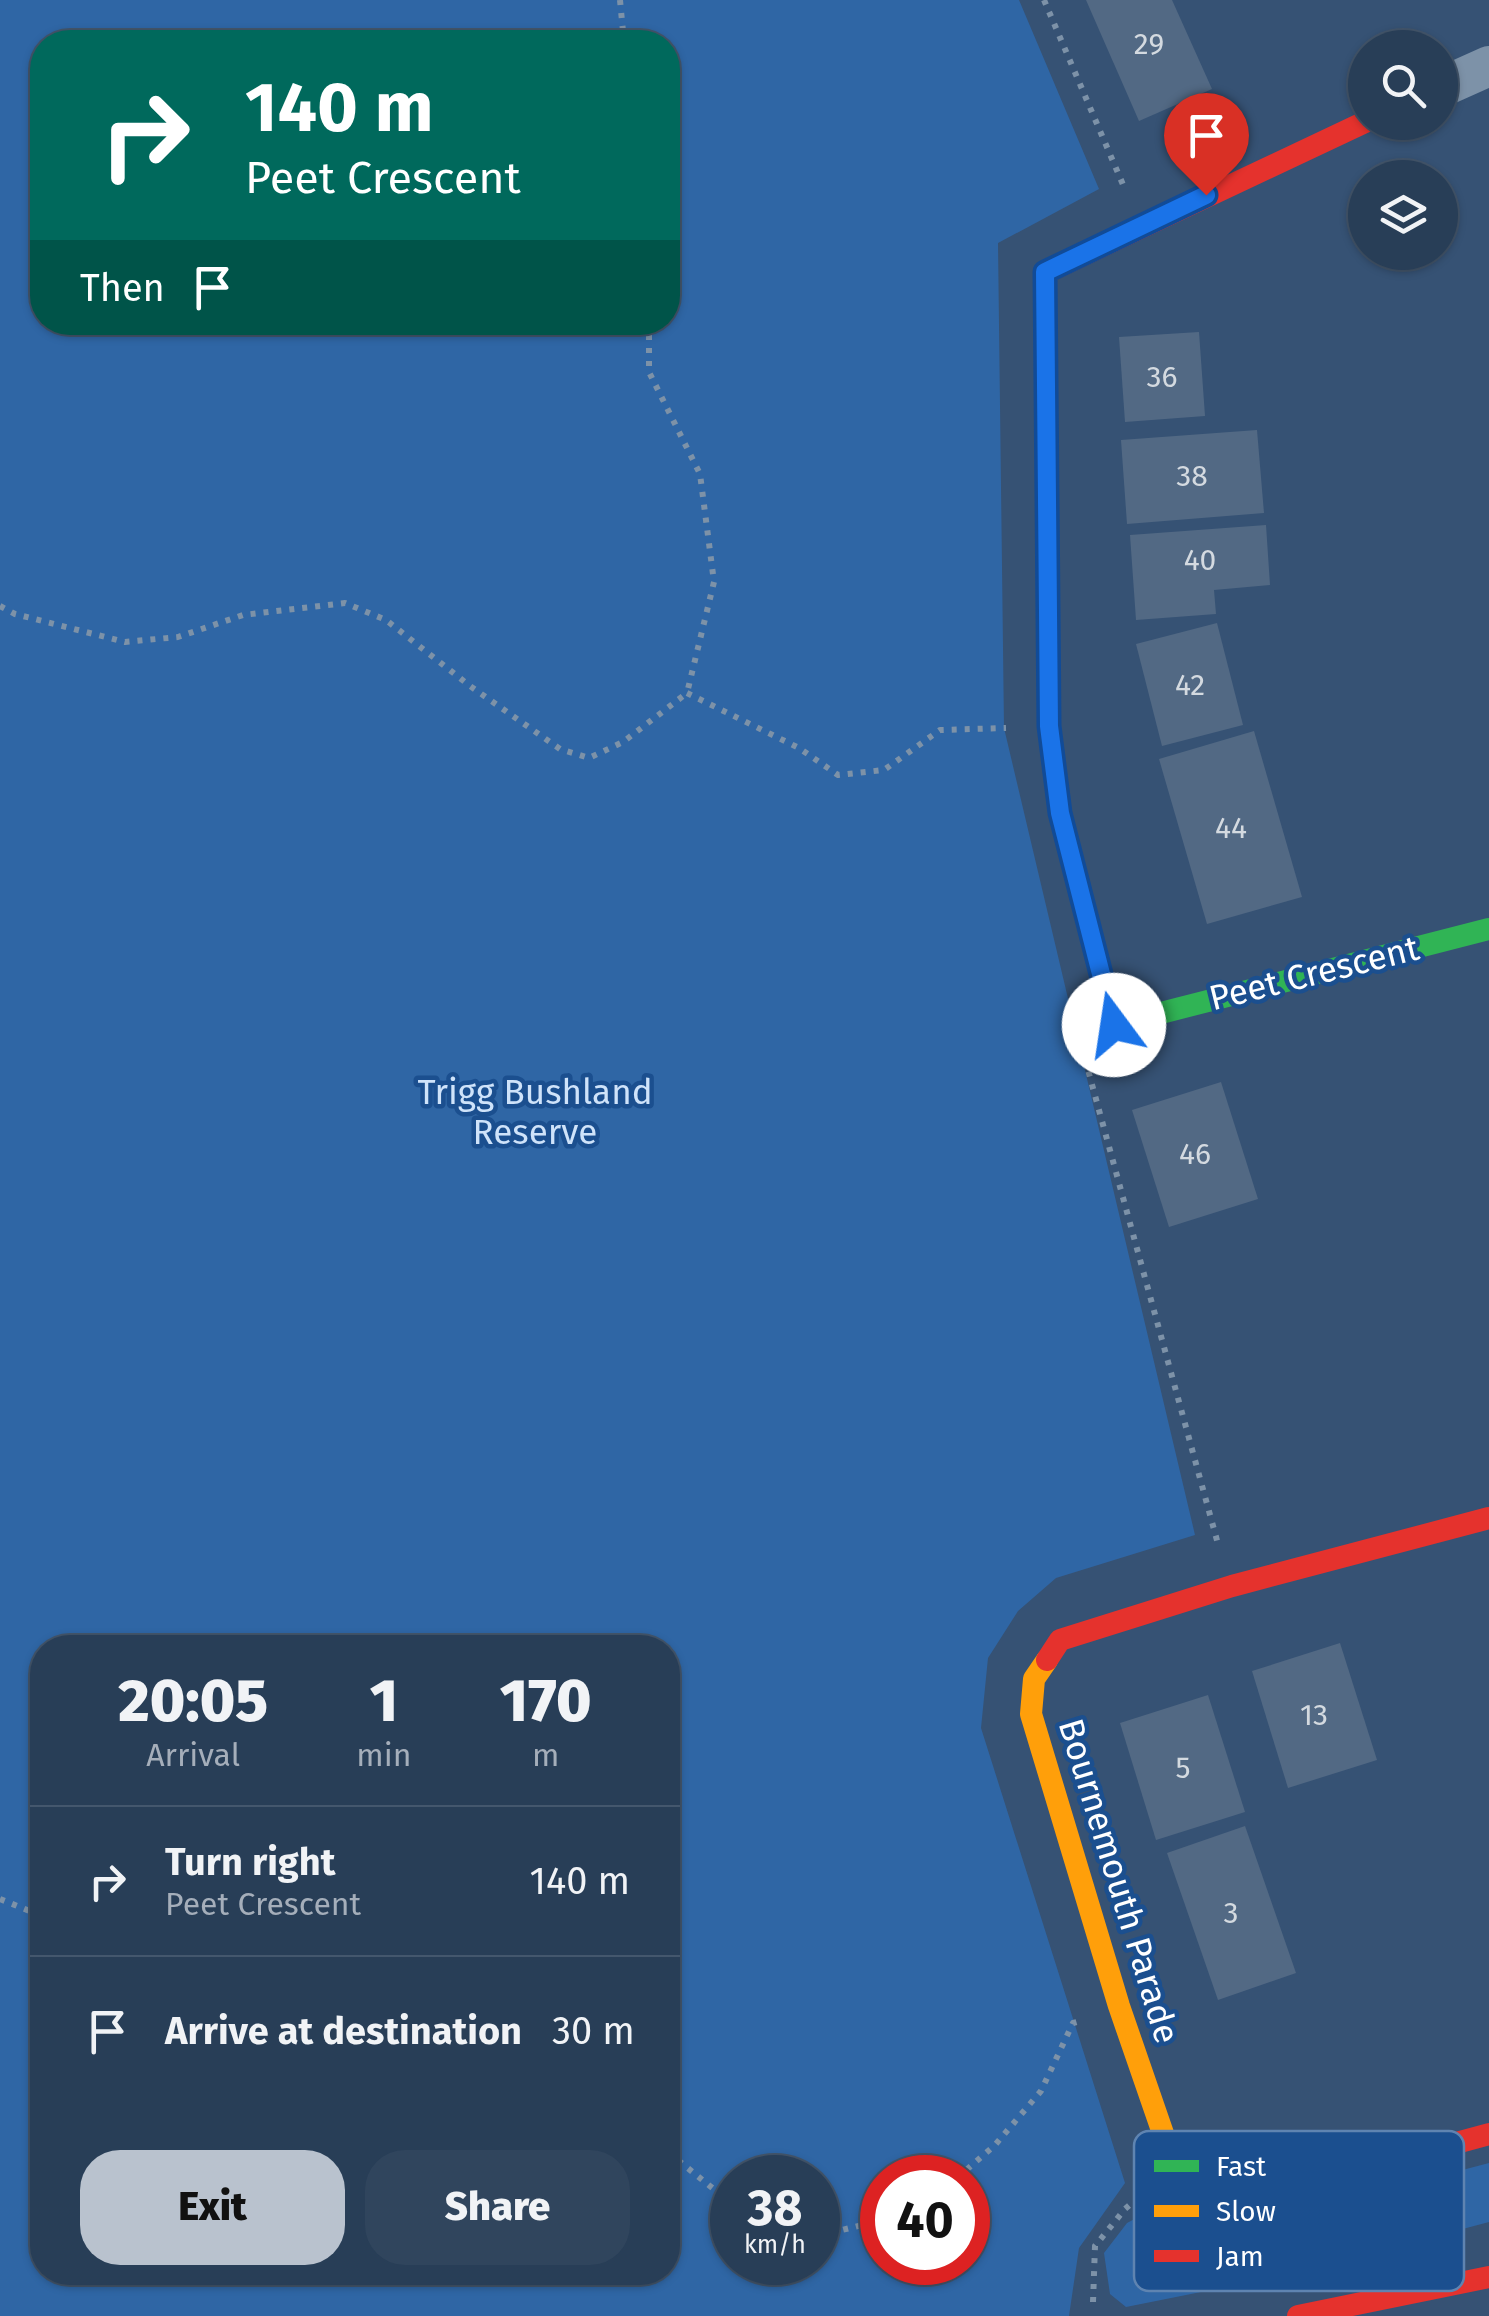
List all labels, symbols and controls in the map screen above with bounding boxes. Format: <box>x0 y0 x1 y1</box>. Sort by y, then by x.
house number: 29 <box>1134 26 1164 62</box>
map controls <box>1348 30 1458 270</box>
button: search <box>1348 30 1458 140</box>
text: 140 m <box>245 66 434 150</box>
icon: right <box>80 70 210 200</box>
pin <box>1164 93 1249 196</box>
icon: arrive <box>1179 108 1234 163</box>
text: Peet Crescent <box>245 151 521 205</box>
button: layers <box>1348 160 1458 270</box>
icon: arrive <box>185 260 240 315</box>
text: Then <box>80 265 165 311</box>
house number: 36 <box>1147 359 1177 395</box>
house number: 38 <box>1176 458 1208 494</box>
house number: 40 <box>1184 542 1216 578</box>
house number: 42 <box>1175 667 1205 703</box>
house number: 44 <box>1215 810 1247 846</box>
street label: Peet Crescent <box>1205 927 1424 1019</box>
position arrow <box>1062 973 1166 1077</box>
park label: Trigg Bushland Reserve <box>417 1071 653 1153</box>
house number: 46 <box>1179 1136 1211 1172</box>
text: 20:05 <box>118 1665 268 1737</box>
text: 1 <box>370 1665 398 1737</box>
text: 170 <box>500 1665 592 1737</box>
house number: 13 <box>1300 1697 1328 1733</box>
street label: Bournemouth Parade <box>1050 1714 1188 2048</box>
text: Arrival <box>146 1736 240 1774</box>
text: min <box>356 1736 412 1774</box>
text: m <box>532 1736 559 1774</box>
house number: 5 <box>1175 1750 1191 1786</box>
text: Turn right <box>165 1839 335 1885</box>
icon: right <box>80 1854 135 1909</box>
text: 140 m <box>529 1858 630 1904</box>
text: Peet Crescent <box>165 1885 361 1923</box>
house number: 3 <box>1224 1895 1238 1931</box>
icon: arrive <box>80 2004 135 2059</box>
text: Arrive at destination <box>165 2008 522 2054</box>
text: 30 m <box>552 2008 635 2054</box>
legend <box>1134 2131 1464 2291</box>
button: Exit <box>80 2150 345 2265</box>
button: Share <box>365 2150 630 2265</box>
text: Fast <box>1216 2150 1267 2183</box>
speed limit sign: 40 <box>860 2155 990 2285</box>
text: 38 <box>747 2178 803 2238</box>
text: Slow <box>1216 2195 1276 2228</box>
text: km/h <box>744 2230 806 2260</box>
text: Jam <box>1216 2240 1264 2273</box>

